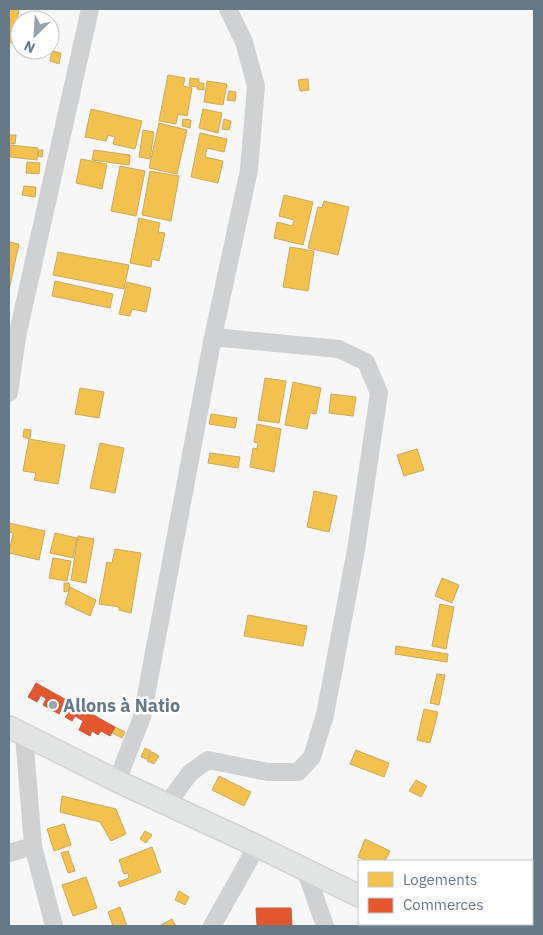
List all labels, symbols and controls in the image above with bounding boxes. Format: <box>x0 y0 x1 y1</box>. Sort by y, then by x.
north arrow <box>10 10 60 60</box>
text: N <box>21 36 38 57</box>
place label: Allons à Natio <box>63 694 180 717</box>
marker: Allons à Natio <box>47 699 59 711</box>
legend <box>358 860 533 925</box>
text: Logements <box>403 870 477 889</box>
text: Commerces <box>403 895 484 914</box>

